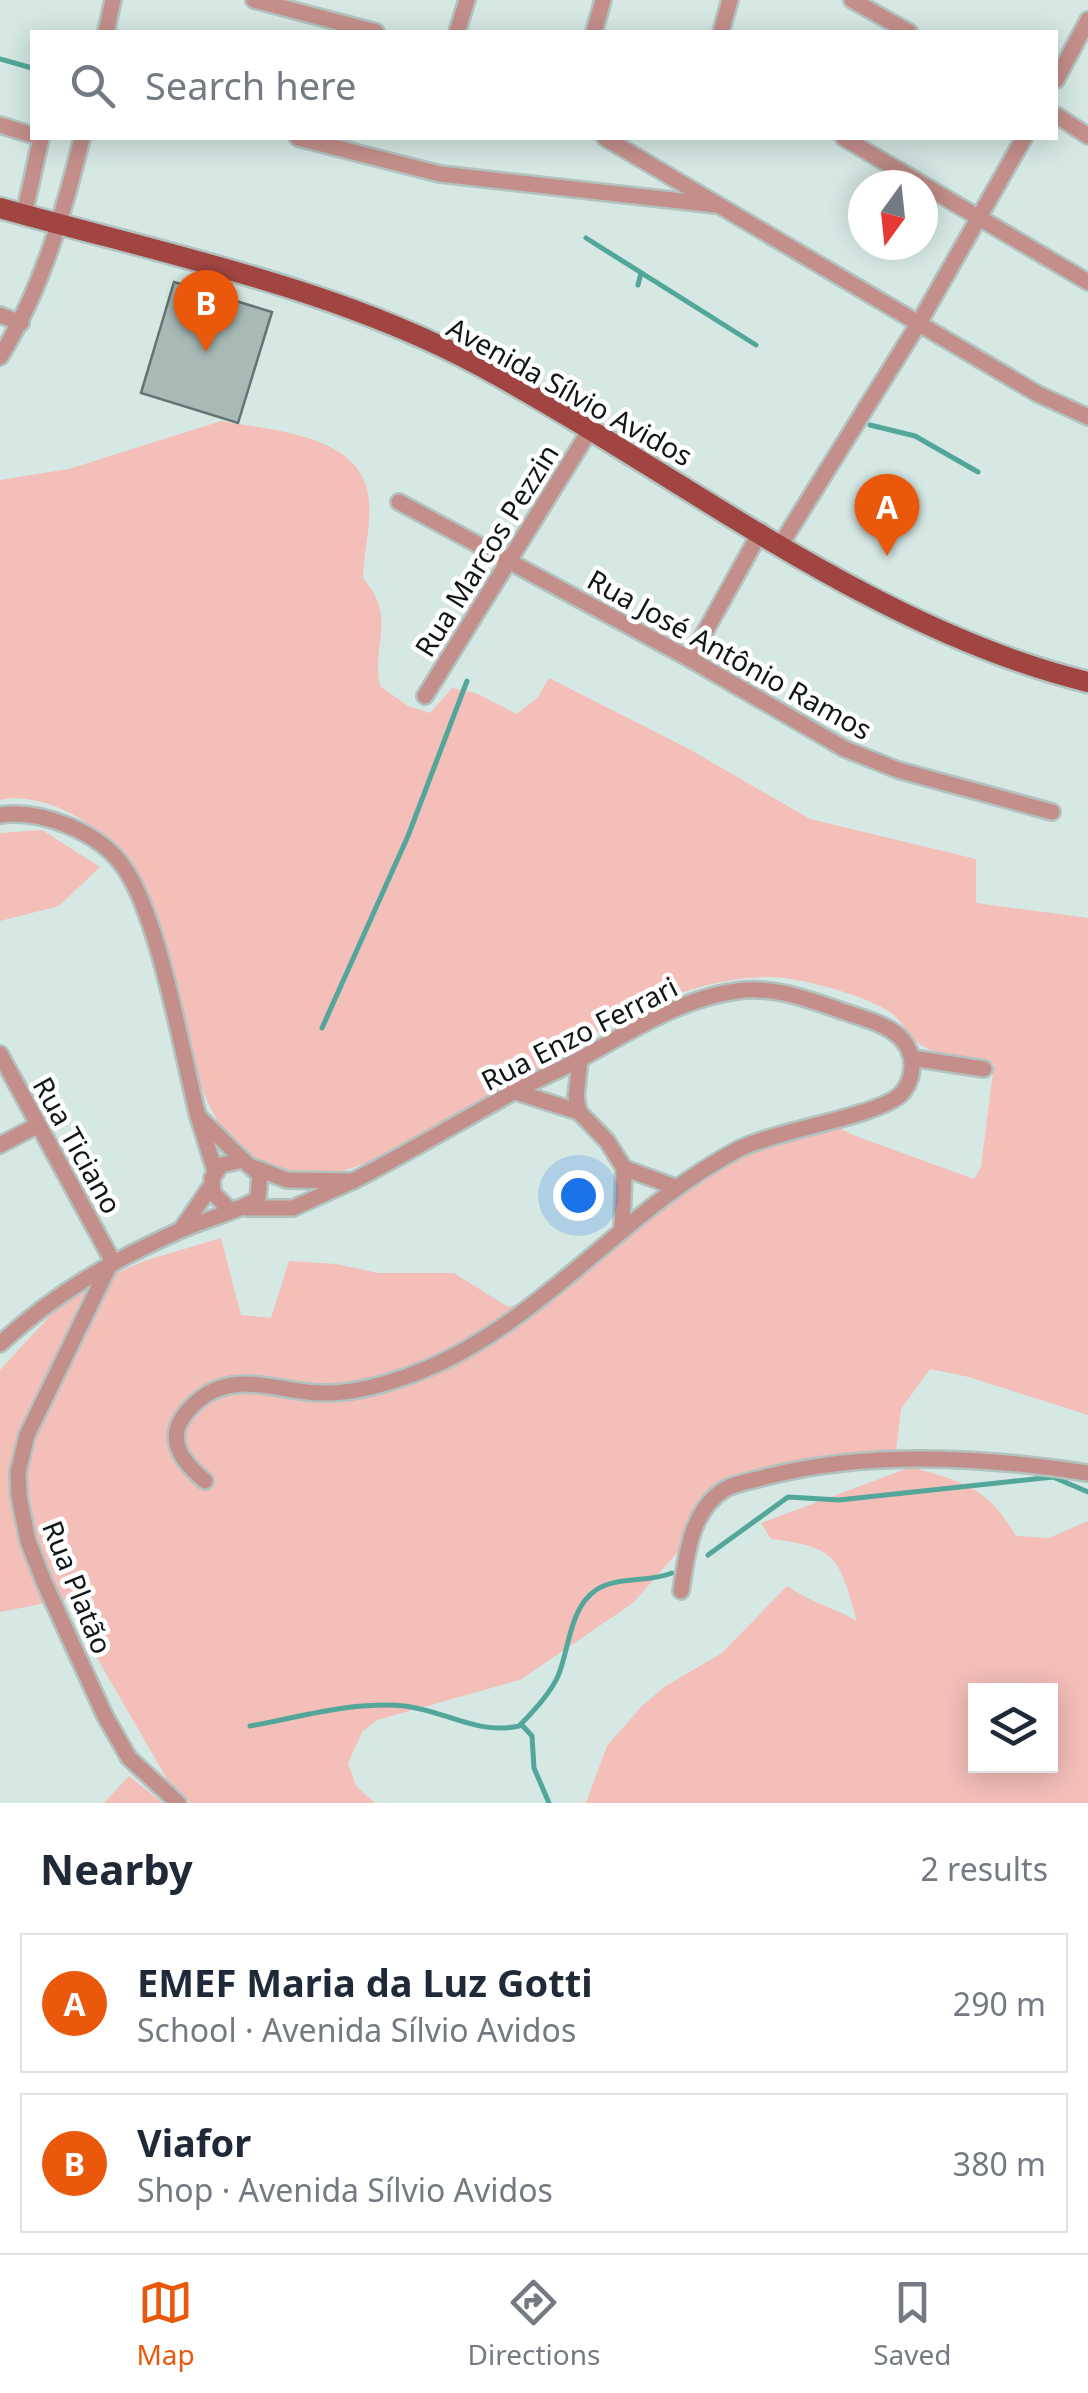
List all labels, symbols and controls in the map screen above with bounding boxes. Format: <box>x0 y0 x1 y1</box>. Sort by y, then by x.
search box <box>30 30 1058 140</box>
icon: search <box>65 58 120 113</box>
text: Search here <box>145 59 356 111</box>
north arrow <box>848 170 938 260</box>
pin: B <box>174 270 238 352</box>
street label: Avenida Sílvio Avidos <box>441 308 699 474</box>
street label: Rua Marcos Pezzin <box>405 436 567 664</box>
pin: A <box>854 474 920 556</box>
street label: Rua José Antônio Ramos <box>581 560 879 748</box>
street label: Rua Enzo Ferrari <box>474 967 684 1099</box>
street label: Rua Ticiano <box>25 1070 131 1220</box>
your location <box>553 1170 604 1221</box>
street label: Rua Platão <box>34 1515 122 1659</box>
map controls <box>968 1683 1058 1773</box>
button: layers <box>968 1683 1058 1773</box>
text: Nearby <box>40 1840 193 1897</box>
text: 2 results <box>921 1847 1048 1890</box>
text: EMEF Maria da Luz Gotti <box>137 1956 593 2008</box>
text: A <box>63 1982 86 2025</box>
text: 290 m <box>953 1982 1046 2025</box>
text: School · Avenida Sílvio Avidos <box>137 2008 576 2051</box>
text: Viafor <box>137 2116 251 2168</box>
text: B <box>64 2142 85 2185</box>
text: 380 m <box>953 2142 1046 2185</box>
text: Shop · Avenida Sílvio Avidos <box>137 2168 553 2211</box>
tab: Map <box>136 2275 195 2373</box>
tab: Directions <box>468 2275 600 2373</box>
tab: Saved <box>873 2275 952 2373</box>

